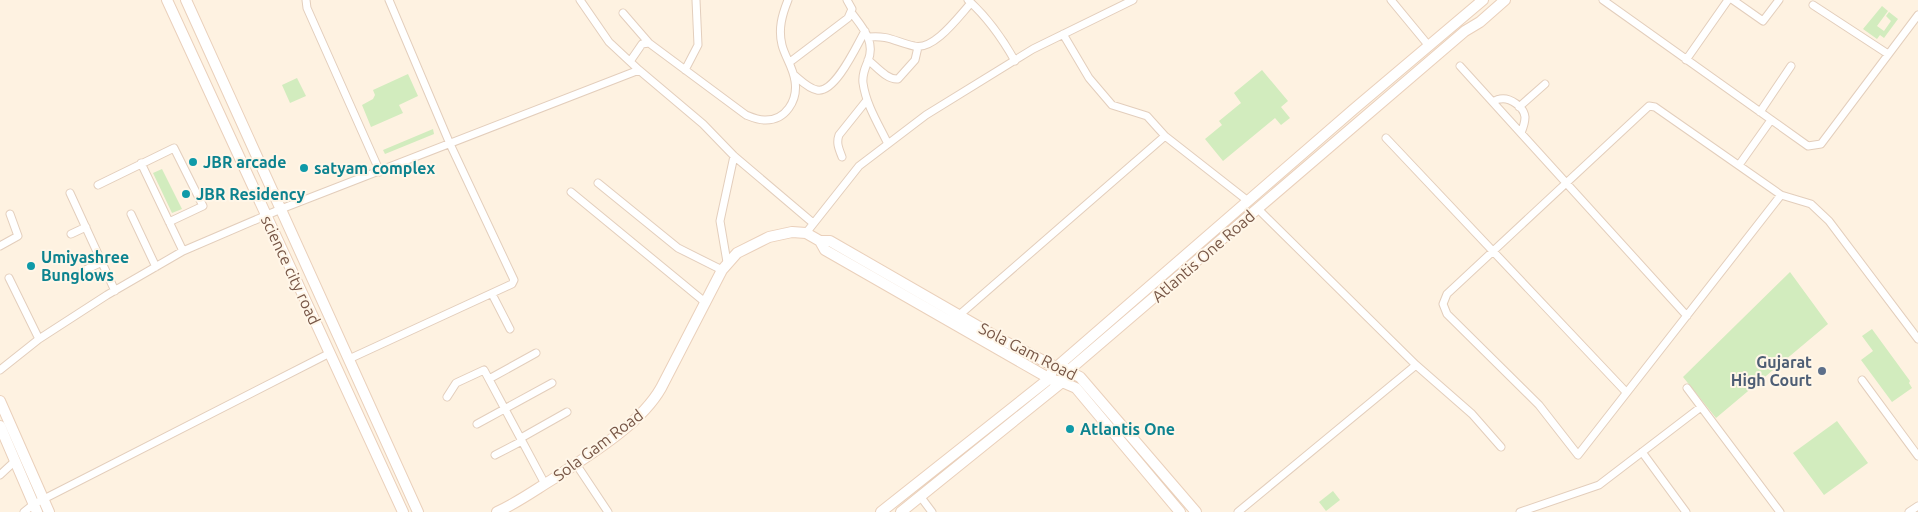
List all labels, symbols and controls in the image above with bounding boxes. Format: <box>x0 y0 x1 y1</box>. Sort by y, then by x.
place label: JBR arcade <box>203 153 286 171</box>
marker: JBR arcade <box>187 156 199 168</box>
place label: satyam complex <box>314 159 436 177</box>
marker: satyam complex <box>298 162 310 174</box>
place label: JBR Residency <box>196 185 306 203</box>
marker: JBR Residency <box>180 188 192 200</box>
street label: Atlantis One Road <box>1148 207 1258 305</box>
street label: science city road <box>258 213 324 327</box>
place label: Umiyashree Bunglows <box>41 248 129 284</box>
marker: Umiyashree Bunglows <box>25 260 37 272</box>
street label: Sola Gam Road <box>976 319 1080 383</box>
place label: Gujarat High Court <box>1731 353 1812 389</box>
marker: Gujarat High Court <box>1816 365 1828 377</box>
street label: Sola Gam Road <box>550 406 646 484</box>
place label: Atlantis One <box>1080 420 1175 438</box>
marker: Atlantis One <box>1064 423 1076 435</box>

